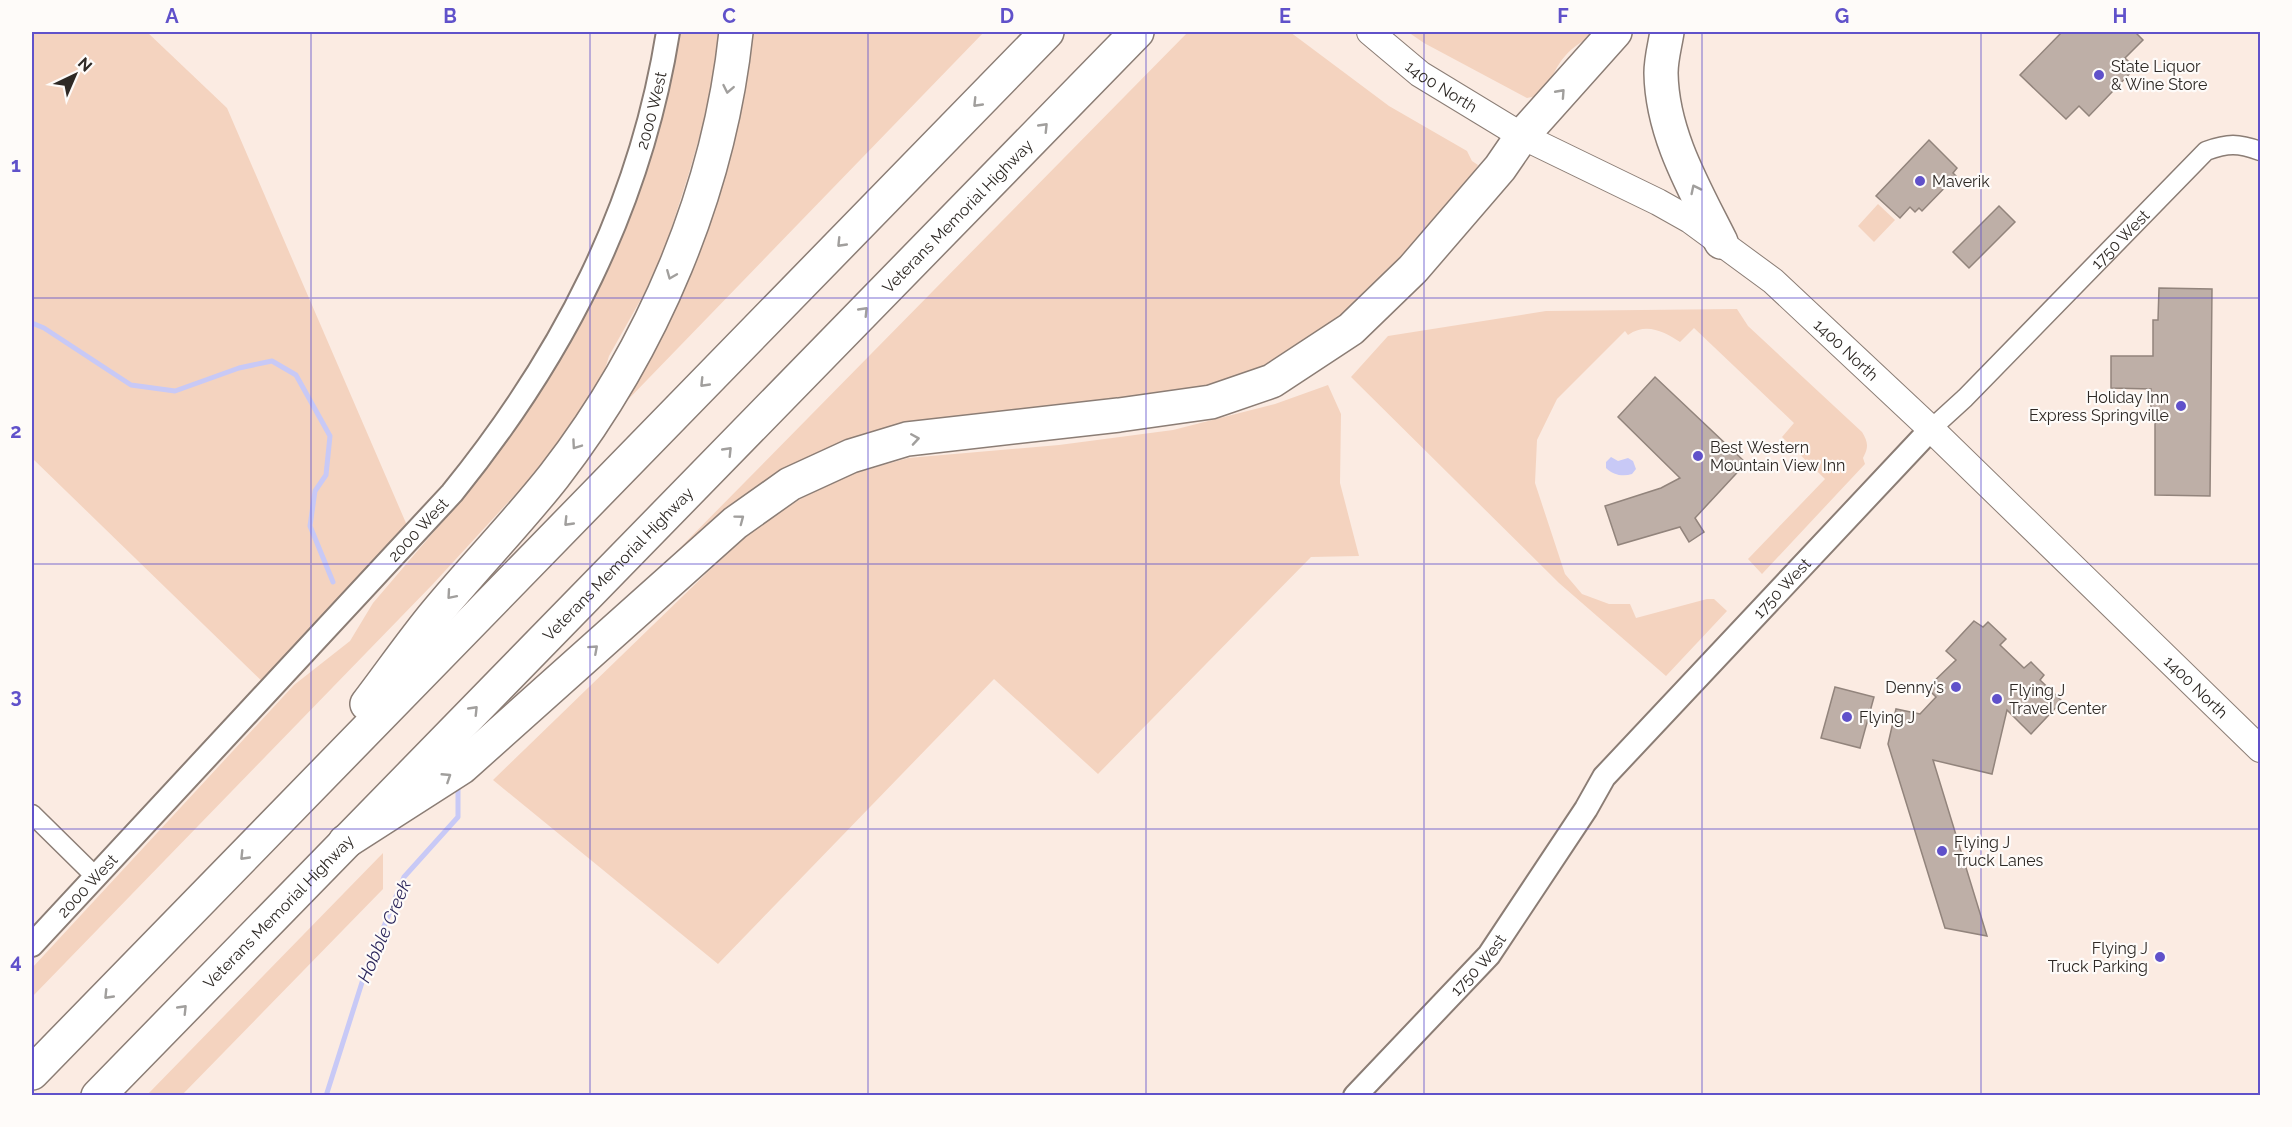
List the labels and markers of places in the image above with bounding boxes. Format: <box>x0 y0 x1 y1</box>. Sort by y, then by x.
place label: State Liquor & Wine Store <box>2111 57 2207 94</box>
marker: State Liquor & Wine Store <box>2092 68 2106 82</box>
place label: Maverik <box>1932 172 1990 191</box>
marker: Maverik <box>1913 174 1927 188</box>
place label: Holiday Inn Express Springville <box>2029 388 2169 425</box>
marker: Holiday Inn Express Springville <box>2174 399 2188 413</box>
place label: Best Western Mountain View Inn <box>1710 438 1845 475</box>
marker: Best Western Mountain View Inn <box>1691 449 1705 463</box>
place label: Denny's <box>1885 678 1944 697</box>
marker: Denny's <box>1949 680 1963 694</box>
place label: Flying J Travel Center <box>2009 681 2107 718</box>
marker: Flying J Travel Center <box>1990 692 2004 706</box>
place label: Flying J <box>1859 708 1915 727</box>
marker: Flying J <box>1840 710 1854 724</box>
place label: Flying J Truck Lanes <box>1954 833 2044 870</box>
marker: Flying J Truck Lanes <box>1935 844 1949 858</box>
place label: Flying J Truck Parking <box>2048 939 2148 976</box>
marker: Flying J Truck Parking <box>2153 950 2167 964</box>

